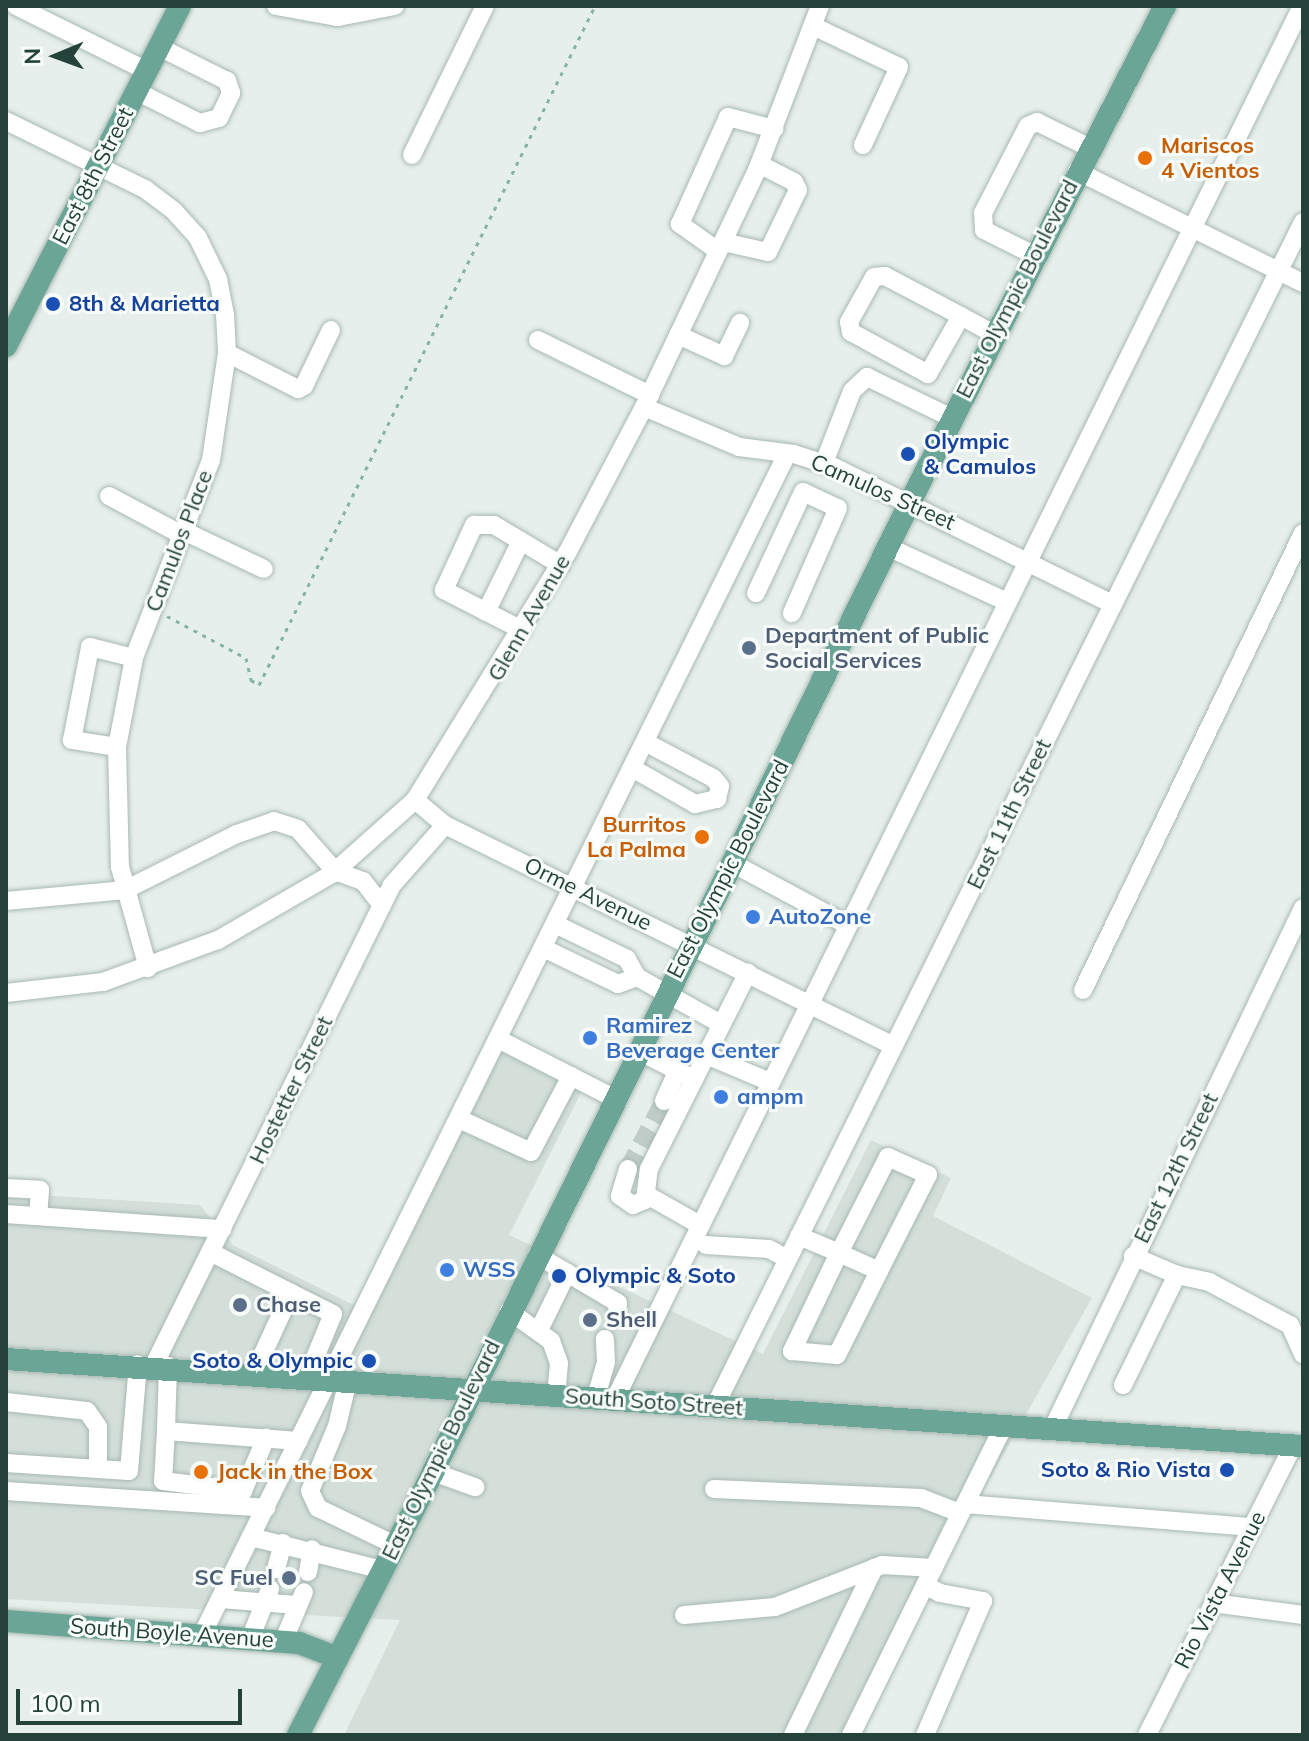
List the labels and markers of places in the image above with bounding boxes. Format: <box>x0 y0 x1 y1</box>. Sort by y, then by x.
place label: Mariscos 4 Vientos <box>1161 132 1259 184</box>
marker: Mariscos 4 Vientos <box>1136 149 1154 167</box>
place label: 8th & Marietta <box>69 291 220 317</box>
marker: 8th & Marietta <box>44 295 62 313</box>
place label: Olympic & Camulos <box>924 428 1036 480</box>
marker: Olympic & Camulos <box>899 445 917 463</box>
place label: Department of Public Social Services <box>765 622 989 674</box>
marker: Department of Public Social Services <box>740 639 758 657</box>
place label: Burritos La Palma <box>587 811 686 862</box>
marker: Burritos La Palma <box>693 828 711 846</box>
place label: AutoZone <box>769 904 871 930</box>
marker: AutoZone <box>744 908 762 926</box>
place label: Ramirez Beverage Center <box>606 1012 779 1064</box>
marker: Ramirez Beverage Center <box>581 1029 599 1047</box>
place label: ampm <box>737 1084 804 1110</box>
marker: ampm <box>712 1088 730 1106</box>
place label: WSS <box>463 1257 516 1283</box>
marker: WSS <box>438 1261 456 1279</box>
place label: Olympic & Soto <box>575 1263 736 1289</box>
marker: Olympic & Soto <box>550 1267 568 1285</box>
place label: Chase <box>256 1292 321 1318</box>
marker: Chase <box>231 1296 249 1314</box>
place label: Shell <box>606 1307 657 1333</box>
marker: Shell <box>581 1311 599 1329</box>
place label: Soto & Olympic <box>192 1348 353 1374</box>
marker: Soto & Olympic <box>360 1352 378 1370</box>
place label: Soto & Rio Vista <box>1041 1457 1211 1483</box>
place label: Jack in the Box <box>217 1459 373 1485</box>
marker: Soto & Rio Vista <box>1218 1461 1236 1479</box>
marker: Jack in the Box <box>192 1463 210 1481</box>
place label: SC Fuel <box>195 1565 273 1591</box>
marker: SC Fuel <box>280 1569 298 1587</box>

